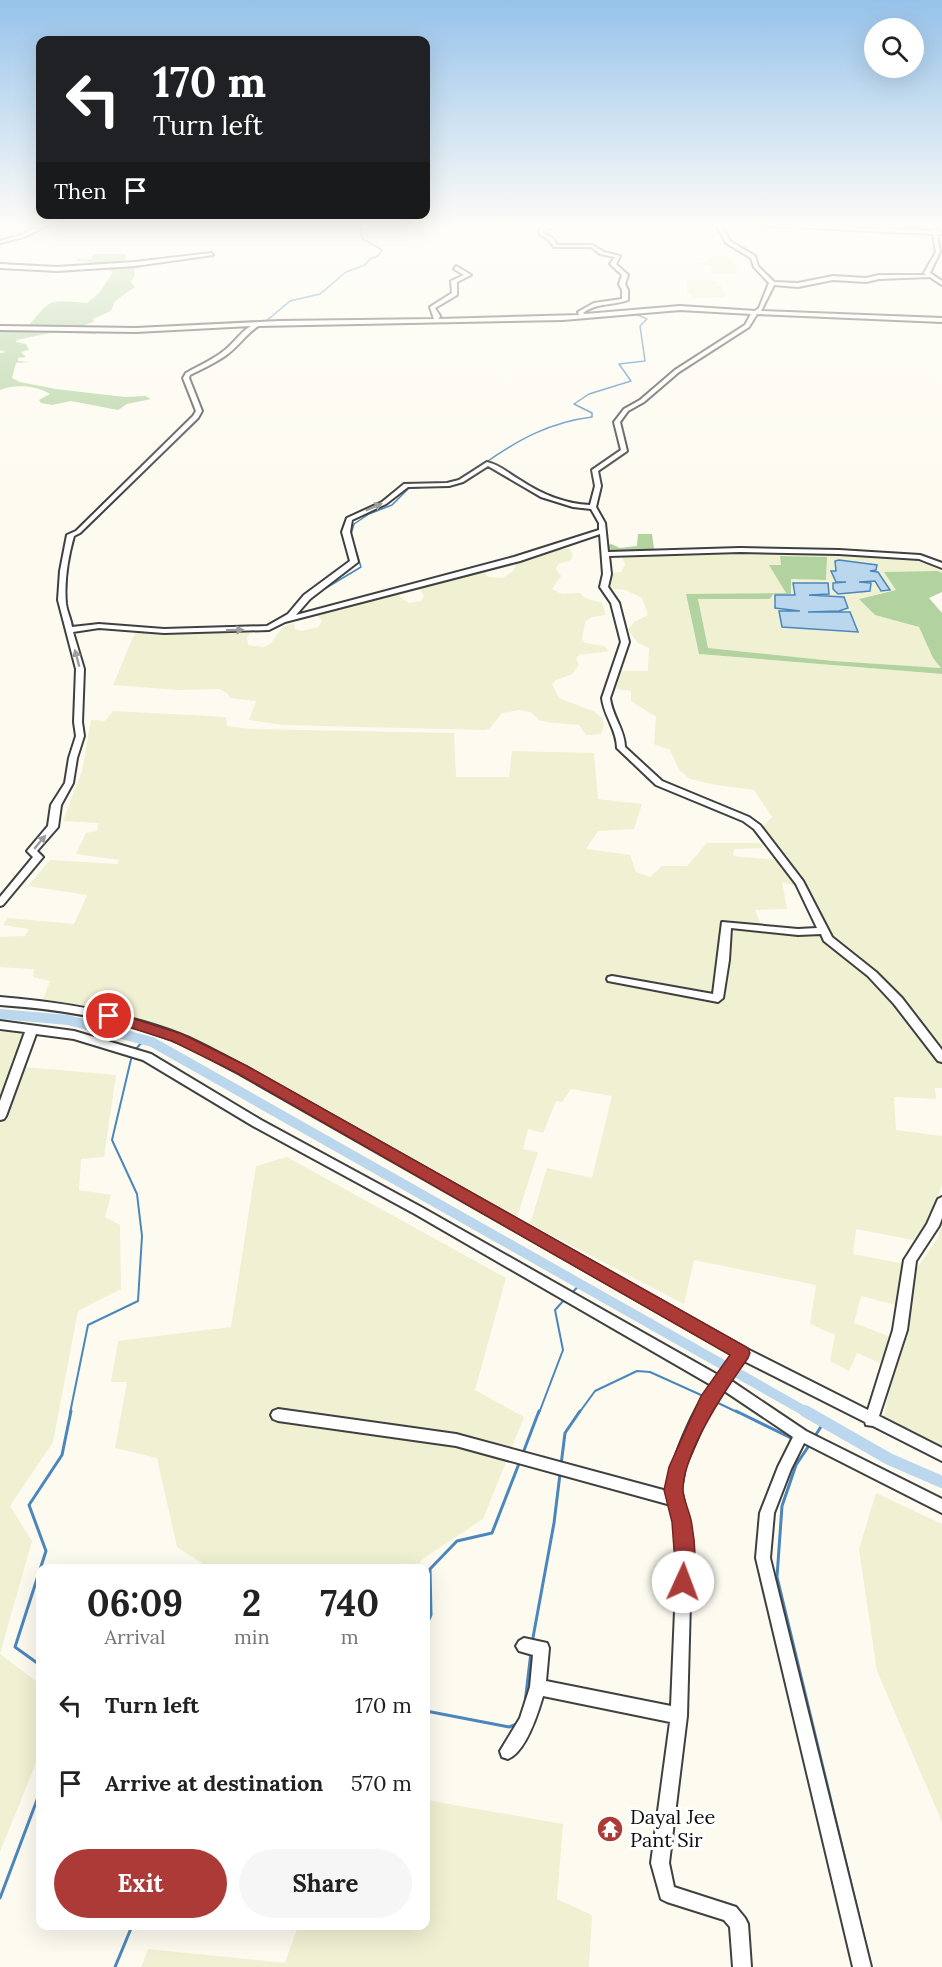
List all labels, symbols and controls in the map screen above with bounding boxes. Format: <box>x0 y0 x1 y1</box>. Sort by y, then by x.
map controls <box>864 18 924 78</box>
button: search <box>864 18 924 78</box>
text: 170 m <box>153 55 266 109</box>
icon: left <box>54 60 132 138</box>
text: Turn left <box>153 108 263 142</box>
icon: arrive <box>119 174 152 207</box>
text: Then <box>54 177 107 205</box>
one-way arrow <box>365 502 383 512</box>
one-way arrow <box>225 625 244 635</box>
one-way arrow <box>72 649 81 667</box>
one-way arrow <box>33 835 46 850</box>
pin <box>83 990 134 1041</box>
icon: arrive <box>92 999 125 1032</box>
position arrow <box>651 1550 715 1614</box>
text: 06:09 <box>87 1580 183 1626</box>
text: 2 <box>242 1580 261 1626</box>
text: 740 <box>320 1580 379 1626</box>
text: Arrival <box>104 1624 166 1649</box>
text: min <box>234 1624 270 1649</box>
text: m <box>341 1624 359 1649</box>
icon: left <box>54 1689 87 1722</box>
text: Turn left <box>105 1691 199 1719</box>
text: 170 m <box>355 1691 412 1719</box>
icon: arrive <box>54 1767 87 1800</box>
text: Arrive at destination <box>105 1769 323 1797</box>
text: 570 m <box>351 1769 412 1797</box>
place label: Dayal Jee Pant Sir <box>630 1804 715 1852</box>
temple icon: Dayal Jee Pant Sir <box>595 1814 625 1844</box>
button: Exit <box>54 1849 227 1918</box>
button: Share <box>239 1849 412 1918</box>

